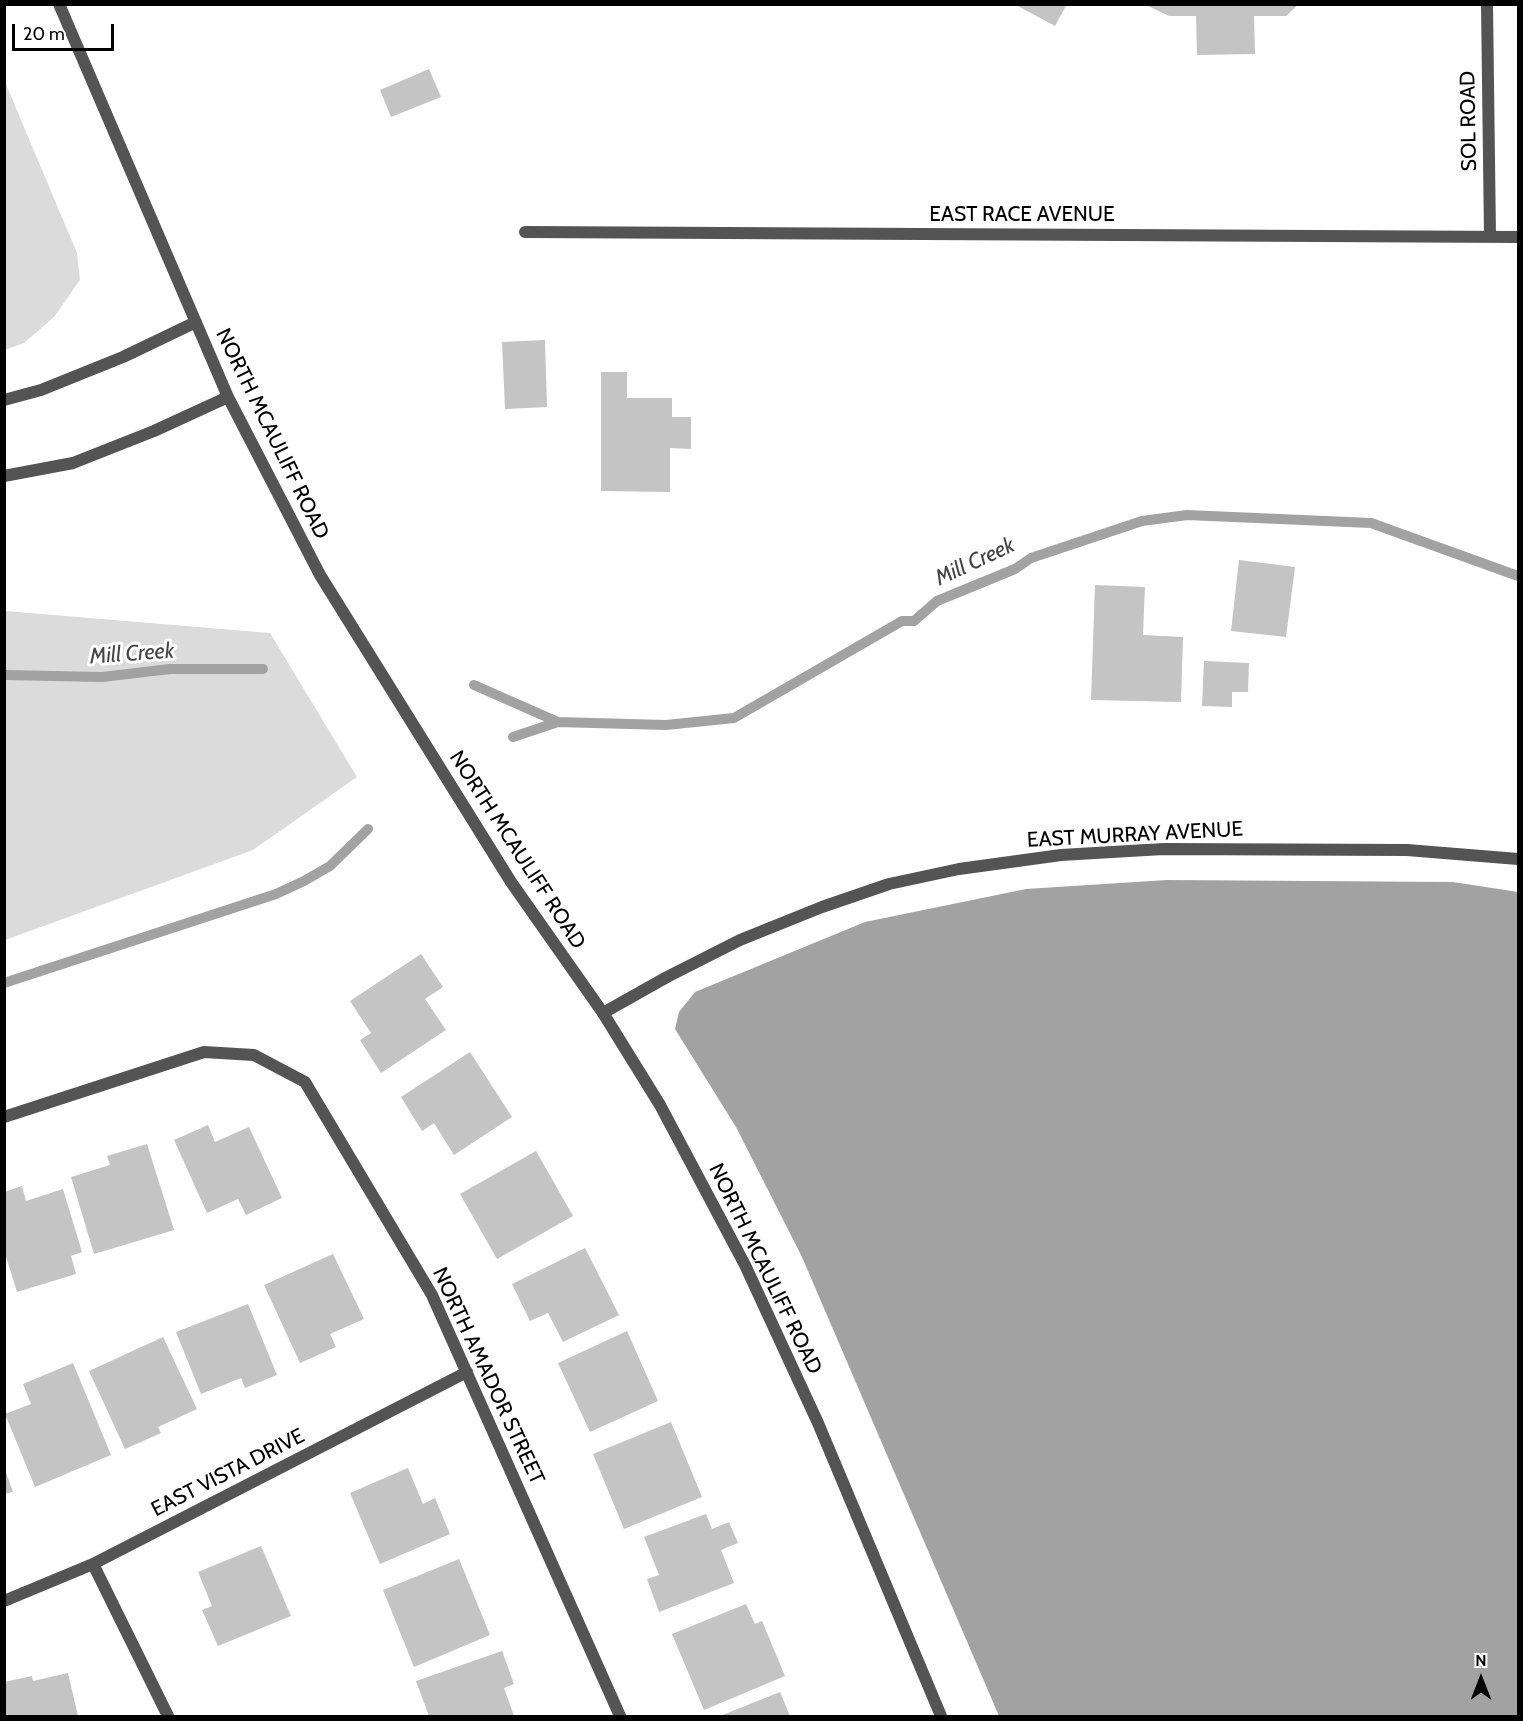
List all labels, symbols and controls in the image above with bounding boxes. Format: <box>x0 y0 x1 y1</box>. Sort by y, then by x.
scale bar <box>15 12 117 50</box>
text: 20 m <box>23 23 65 45</box>
street label: SOL ROAD <box>1456 71 1482 171</box>
street label: EAST RACE AVENUE <box>929 202 1115 228</box>
street label: NORTH MCAULIFF ROAD <box>210 325 334 543</box>
water label: Mill Creek <box>931 532 1019 592</box>
water label: Mill Creek <box>89 638 175 670</box>
street label: NORTH MCAULIFF ROAD <box>443 746 591 954</box>
street label: EAST MURRAY AVENUE <box>1026 817 1244 853</box>
street label: NORTH MCAULIFF ROAD <box>703 1160 827 1378</box>
street label: NORTH AMADOR STREET <box>427 1264 549 1488</box>
street label: EAST VISTA DRIVE <box>147 1423 309 1523</box>
north arrow <box>1451 1649 1511 1709</box>
text: N <box>1475 1651 1487 1670</box>

